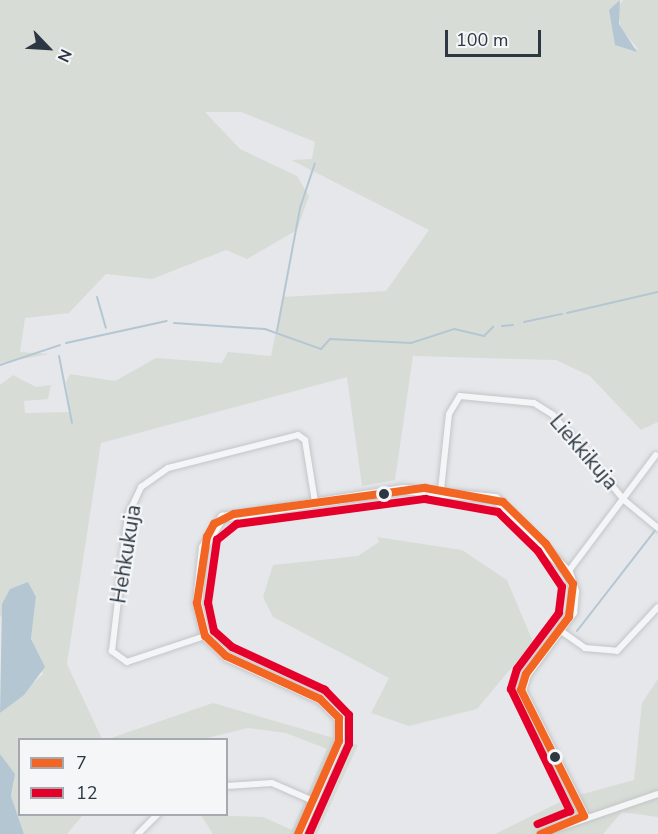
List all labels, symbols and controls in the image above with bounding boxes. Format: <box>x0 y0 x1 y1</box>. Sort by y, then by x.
north arrow <box>18 18 78 78</box>
scale bar <box>448 18 544 56</box>
text: 100 m <box>456 28 508 52</box>
text: N <box>52 46 77 66</box>
street label: Liekkikuja <box>544 409 624 495</box>
unlabelled marker <box>378 488 390 500</box>
street label: Hehkukuja <box>106 503 146 605</box>
legend <box>18 738 228 816</box>
text: 7 <box>76 751 87 775</box>
unlabelled marker <box>549 751 561 763</box>
text: 12 <box>76 781 98 805</box>

